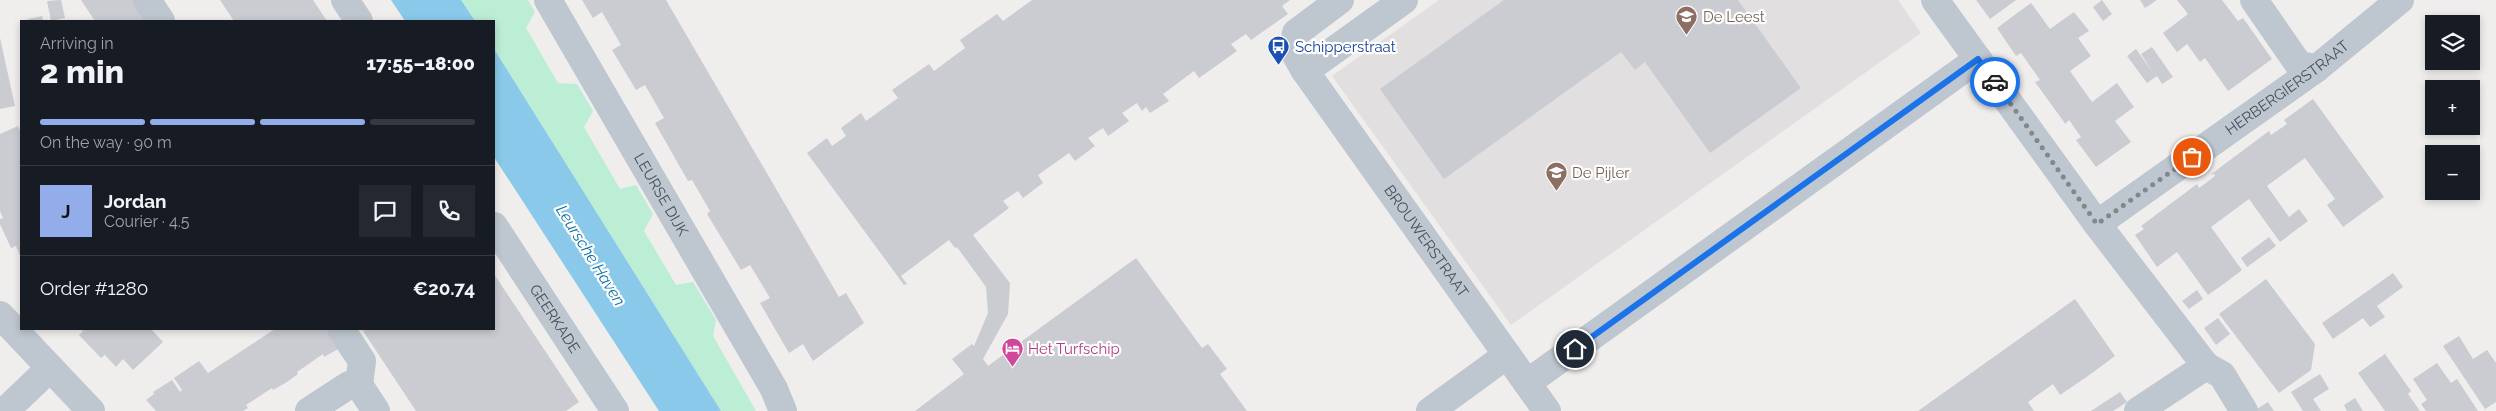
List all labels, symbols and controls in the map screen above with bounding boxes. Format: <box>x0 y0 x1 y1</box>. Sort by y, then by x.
school or university icon: De Leest <box>1675 5 1699 36</box>
place label: De Leest <box>1703 8 1765 26</box>
map controls <box>2425 15 2480 200</box>
button: layers <box>2425 15 2480 70</box>
text: Arriving in <box>40 34 114 53</box>
bus stop icon: Schipperstraat <box>1267 35 1291 66</box>
street label: HERBERGIERSTRAAT <box>2222 37 2353 139</box>
place label: Schipperstraat <box>1295 38 1396 56</box>
text: 17:55–18:00 <box>366 52 475 74</box>
text: 2 min <box>40 53 124 90</box>
courier <box>1970 57 2020 107</box>
icon: car <box>1981 68 2009 96</box>
button: + <box>2425 80 2480 135</box>
text: On the way · 90 m <box>40 133 172 152</box>
pin <box>2171 136 2213 178</box>
icon: bag <box>2178 143 2206 171</box>
button: − <box>2425 145 2480 200</box>
street label: LEURSE DIJK <box>630 150 692 239</box>
school or university icon: De Pijler <box>1544 161 1568 192</box>
place label: De Pijler <box>1572 164 1630 182</box>
street label: BROUWERSTRAAT <box>1380 182 1472 301</box>
button: chat <box>359 185 411 237</box>
button: phone <box>423 185 475 237</box>
text: Jordan <box>104 190 167 212</box>
text: J <box>61 200 71 222</box>
water label: Leursche Haven <box>552 201 629 309</box>
text: Courier · 4.5 <box>104 212 189 231</box>
text: Order #1280 <box>40 277 149 299</box>
text: €20.74 <box>413 277 475 299</box>
street label: GEERKADE <box>526 281 584 357</box>
pin <box>1554 328 1596 370</box>
icon: home <box>1561 335 1589 363</box>
hotel icon: Het Turfschip <box>1000 337 1024 368</box>
place label: Het Turfschip <box>1028 340 1120 358</box>

